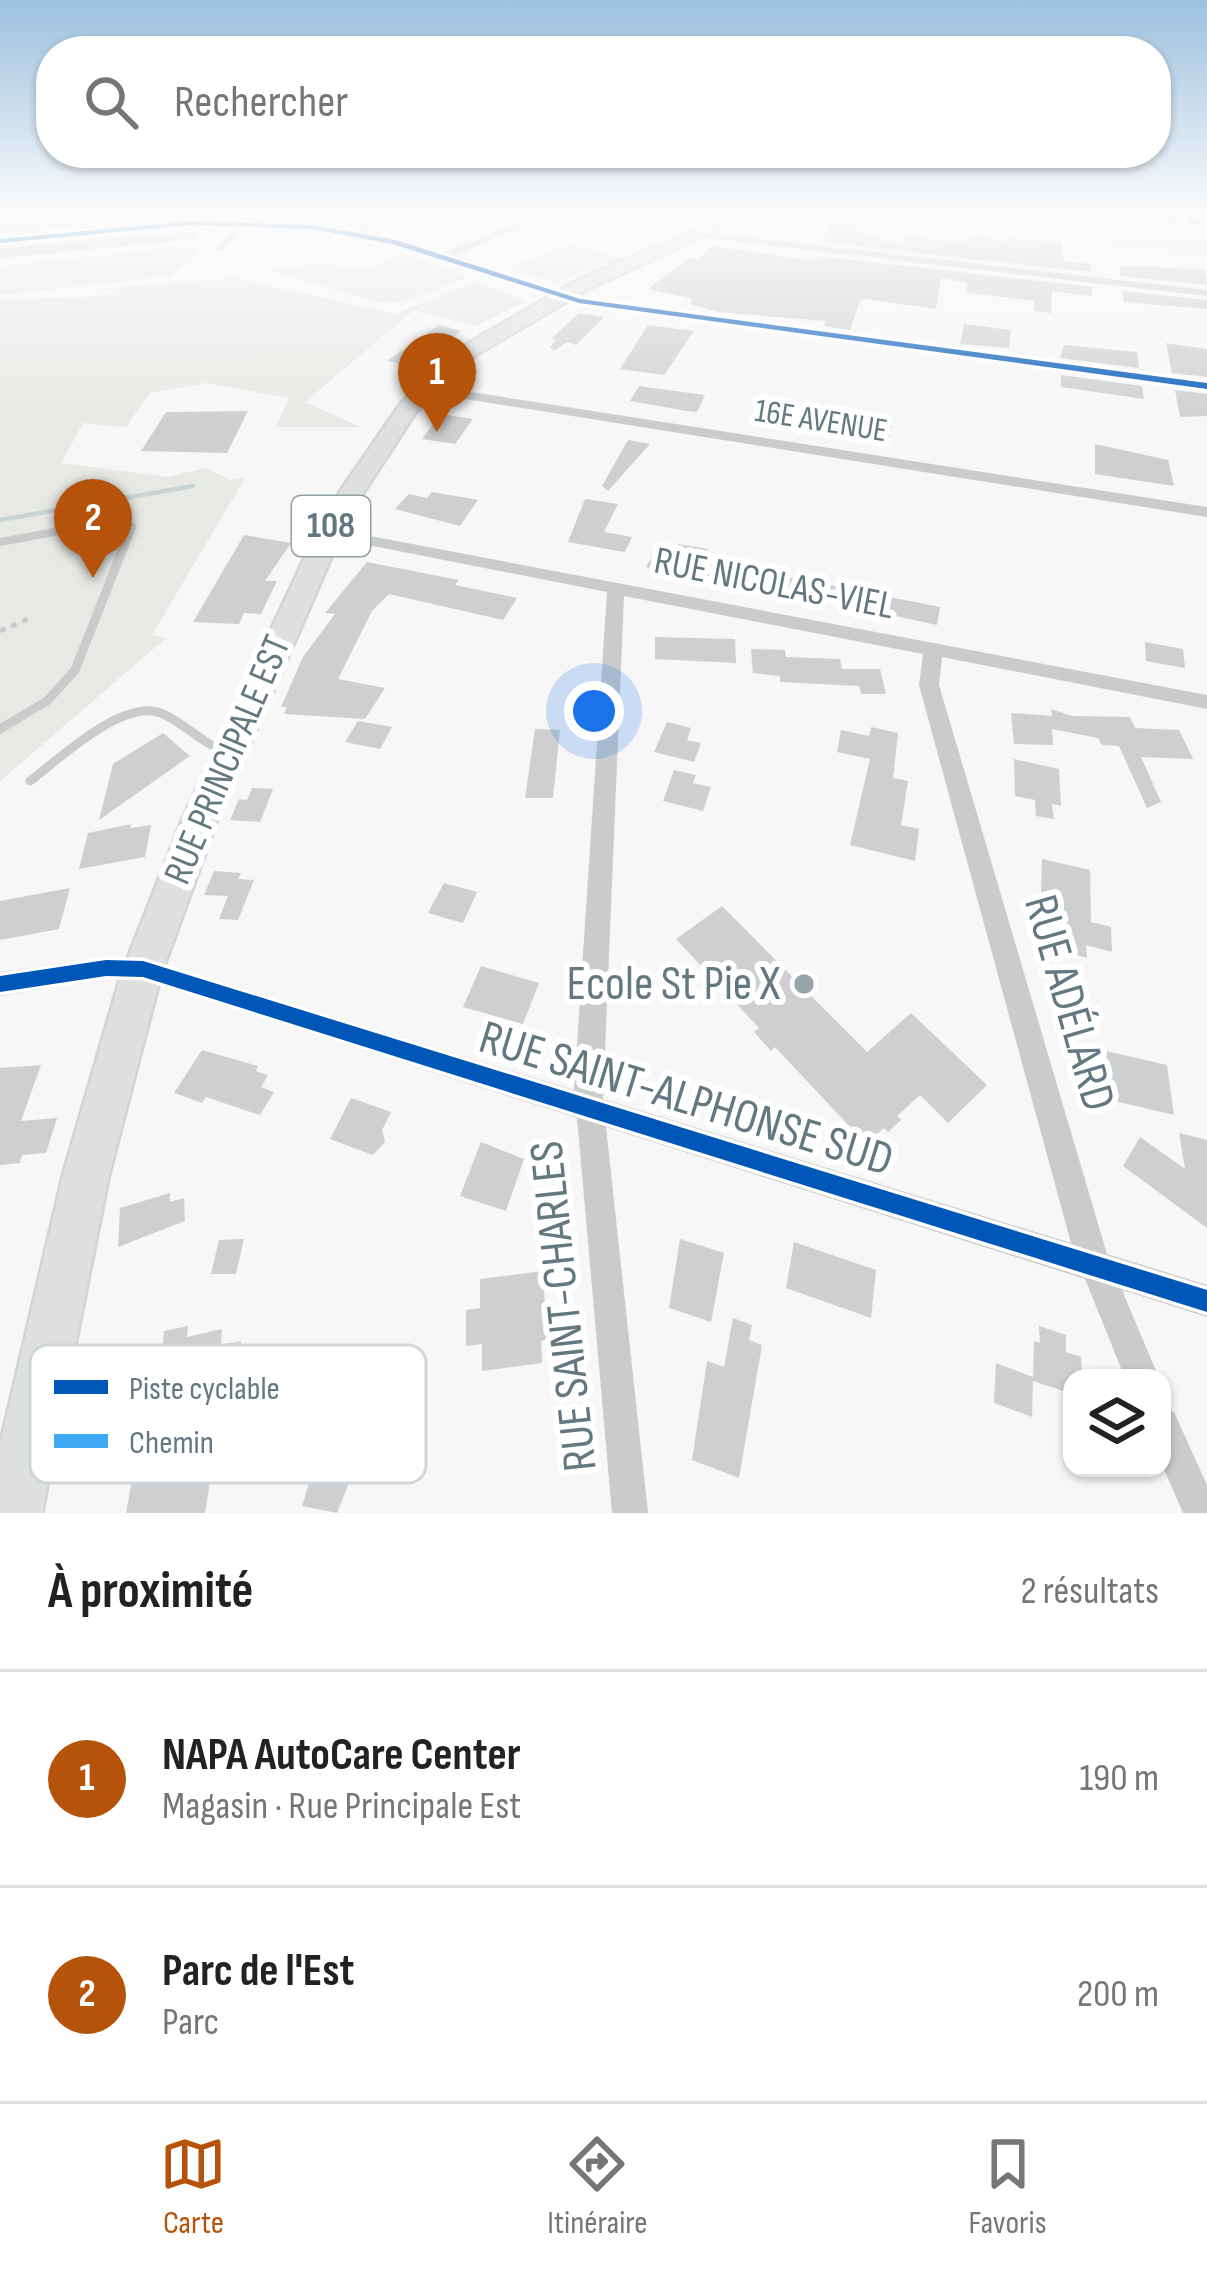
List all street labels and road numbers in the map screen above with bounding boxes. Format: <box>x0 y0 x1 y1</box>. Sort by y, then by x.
street label: 16E AVENUE <box>752 391 890 451</box>
road number: 108 <box>292 496 370 556</box>
street label: RUE NICOLAS-VIEL <box>650 538 898 630</box>
street label: RUE PRINCIPALE EST <box>154 629 302 891</box>
street label: RUE ADÉLARD <box>1011 889 1127 1117</box>
street label: RUE SAINT-ALPHONSE SUD <box>472 1009 900 1189</box>
street label: RUE SAINT-CHARLES <box>518 1138 610 1474</box>

